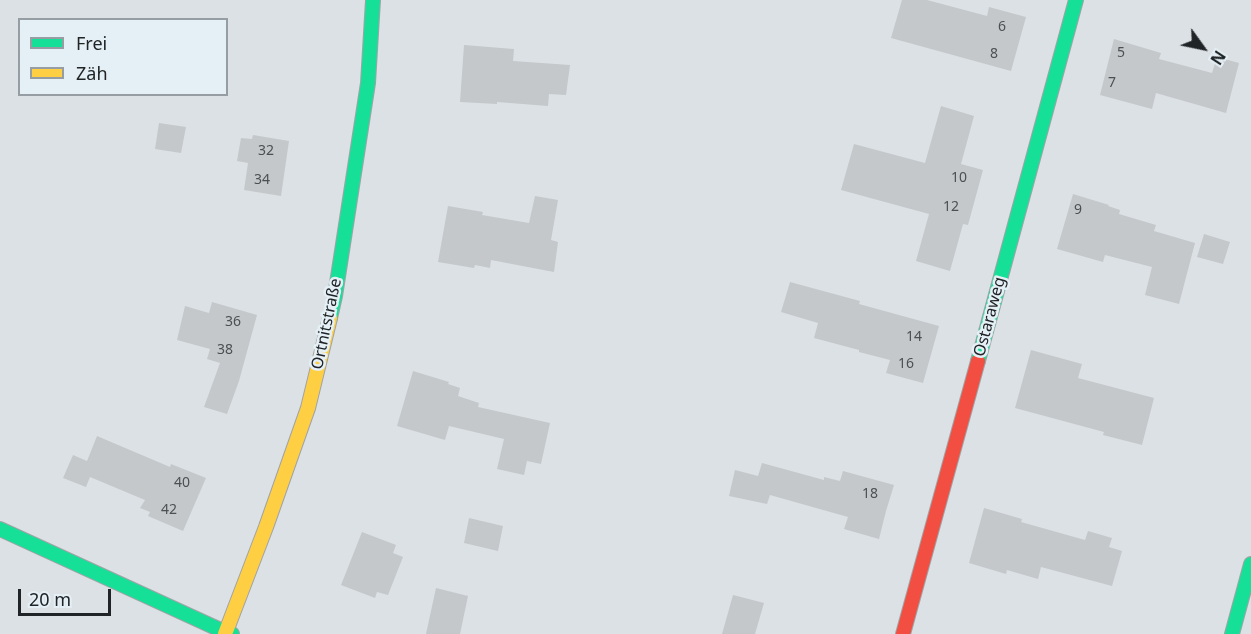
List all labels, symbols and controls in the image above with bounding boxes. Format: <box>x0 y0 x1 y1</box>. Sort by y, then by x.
legend <box>18 18 228 96</box>
north arrow <box>1173 18 1233 78</box>
house number: 6 <box>998 19 1006 35</box>
text: Frei <box>76 31 107 55</box>
house number: 5 <box>1117 45 1125 61</box>
house number: 8 <box>990 46 998 62</box>
text: N <box>1205 46 1231 69</box>
text: Zäh <box>76 61 108 85</box>
house number: 7 <box>1108 75 1116 91</box>
house number: 32 <box>258 143 274 159</box>
house number: 10 <box>951 170 967 186</box>
house number: 34 <box>254 172 270 188</box>
house number: 12 <box>943 199 959 215</box>
house number: 9 <box>1074 202 1082 218</box>
street label: Ostaraweg <box>970 275 1010 359</box>
street label: Ortnitstraße <box>308 277 346 371</box>
house number: 36 <box>225 314 241 330</box>
house number: 14 <box>906 329 922 345</box>
house number: 38 <box>217 342 233 358</box>
house number: 16 <box>898 356 914 372</box>
house number: 40 <box>174 475 190 491</box>
house number: 18 <box>862 486 878 502</box>
house number: 42 <box>161 502 177 518</box>
scale bar <box>21 577 114 615</box>
text: 20 m <box>29 587 71 611</box>

